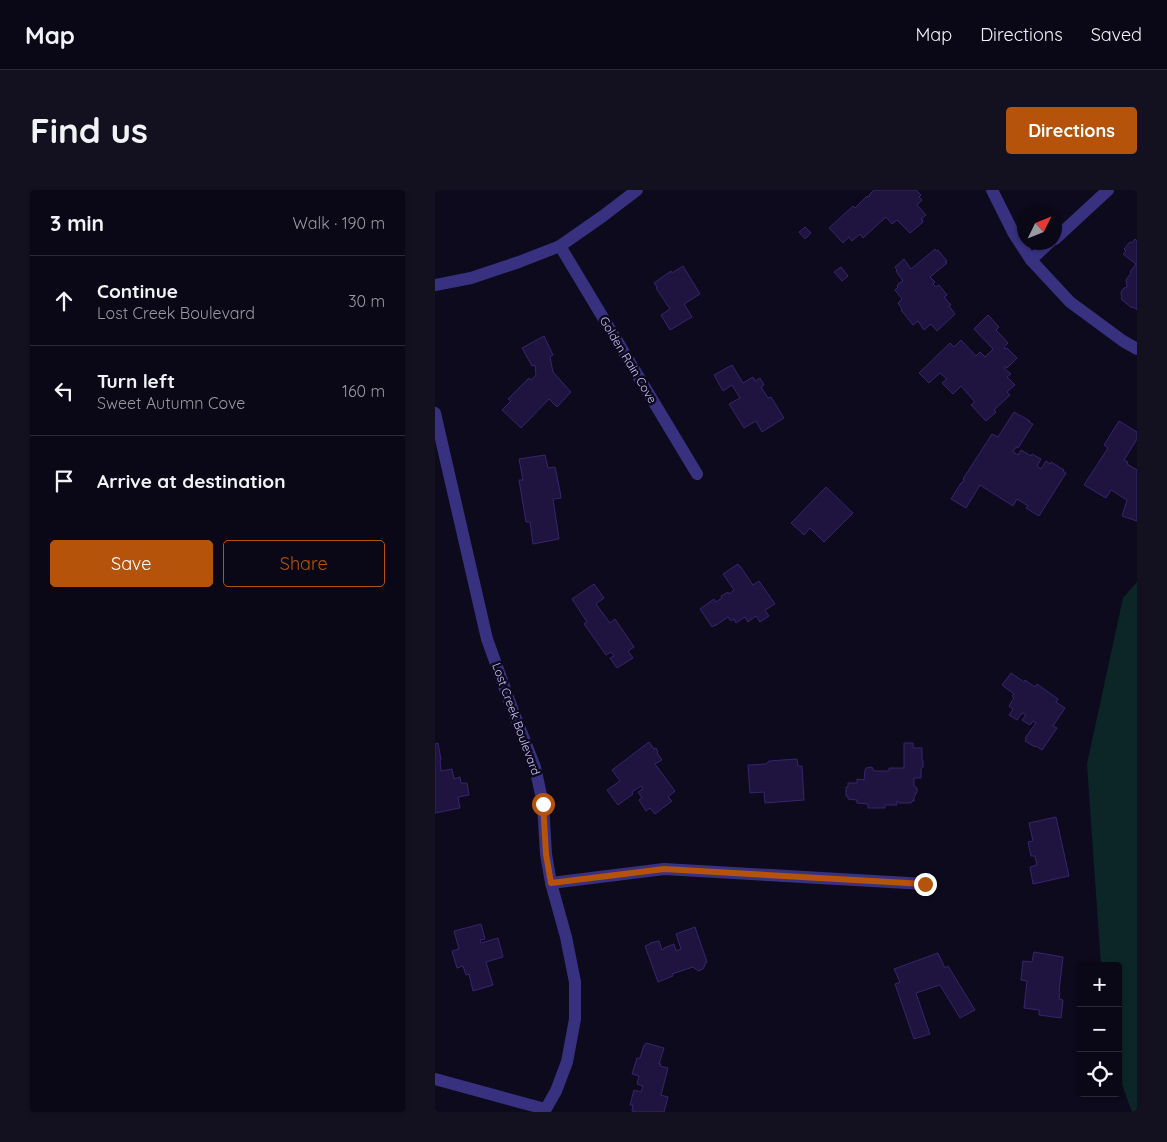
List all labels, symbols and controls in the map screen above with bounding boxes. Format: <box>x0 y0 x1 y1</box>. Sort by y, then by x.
text: Map <box>25 20 75 50</box>
text: Map <box>915 23 952 46</box>
text: Directions <box>980 23 1063 46</box>
text: Saved <box>1091 23 1142 46</box>
button: Directions <box>1006 107 1137 154</box>
text: Find us <box>30 108 148 152</box>
north arrow <box>1017 205 1062 250</box>
text: 3 min <box>50 210 104 236</box>
text: Walk · 190 m <box>293 213 385 233</box>
text: Continue <box>97 279 178 303</box>
icon: ahead <box>50 287 78 315</box>
text: 30 m <box>348 291 385 311</box>
text: Lost Creek Boulevard <box>97 303 255 323</box>
street label: Golden Rain Cove <box>597 314 660 406</box>
text: Turn left <box>97 369 175 393</box>
icon: left <box>50 377 78 405</box>
text: 160 m <box>342 381 385 401</box>
text: Sweet Autumn Cove <box>97 393 245 413</box>
icon: arrive <box>50 467 78 495</box>
text: Arrive at destination <box>97 469 286 493</box>
button: Save <box>50 540 213 587</box>
button: Share <box>223 540 385 587</box>
street label: Lost Creek Boulevard <box>489 661 544 777</box>
route start <box>532 793 555 816</box>
route end <box>914 873 937 896</box>
map controls <box>1077 962 1122 1097</box>
button: + <box>1077 962 1122 1007</box>
button: − <box>1077 1007 1122 1052</box>
button: locate <box>1077 1052 1122 1097</box>

